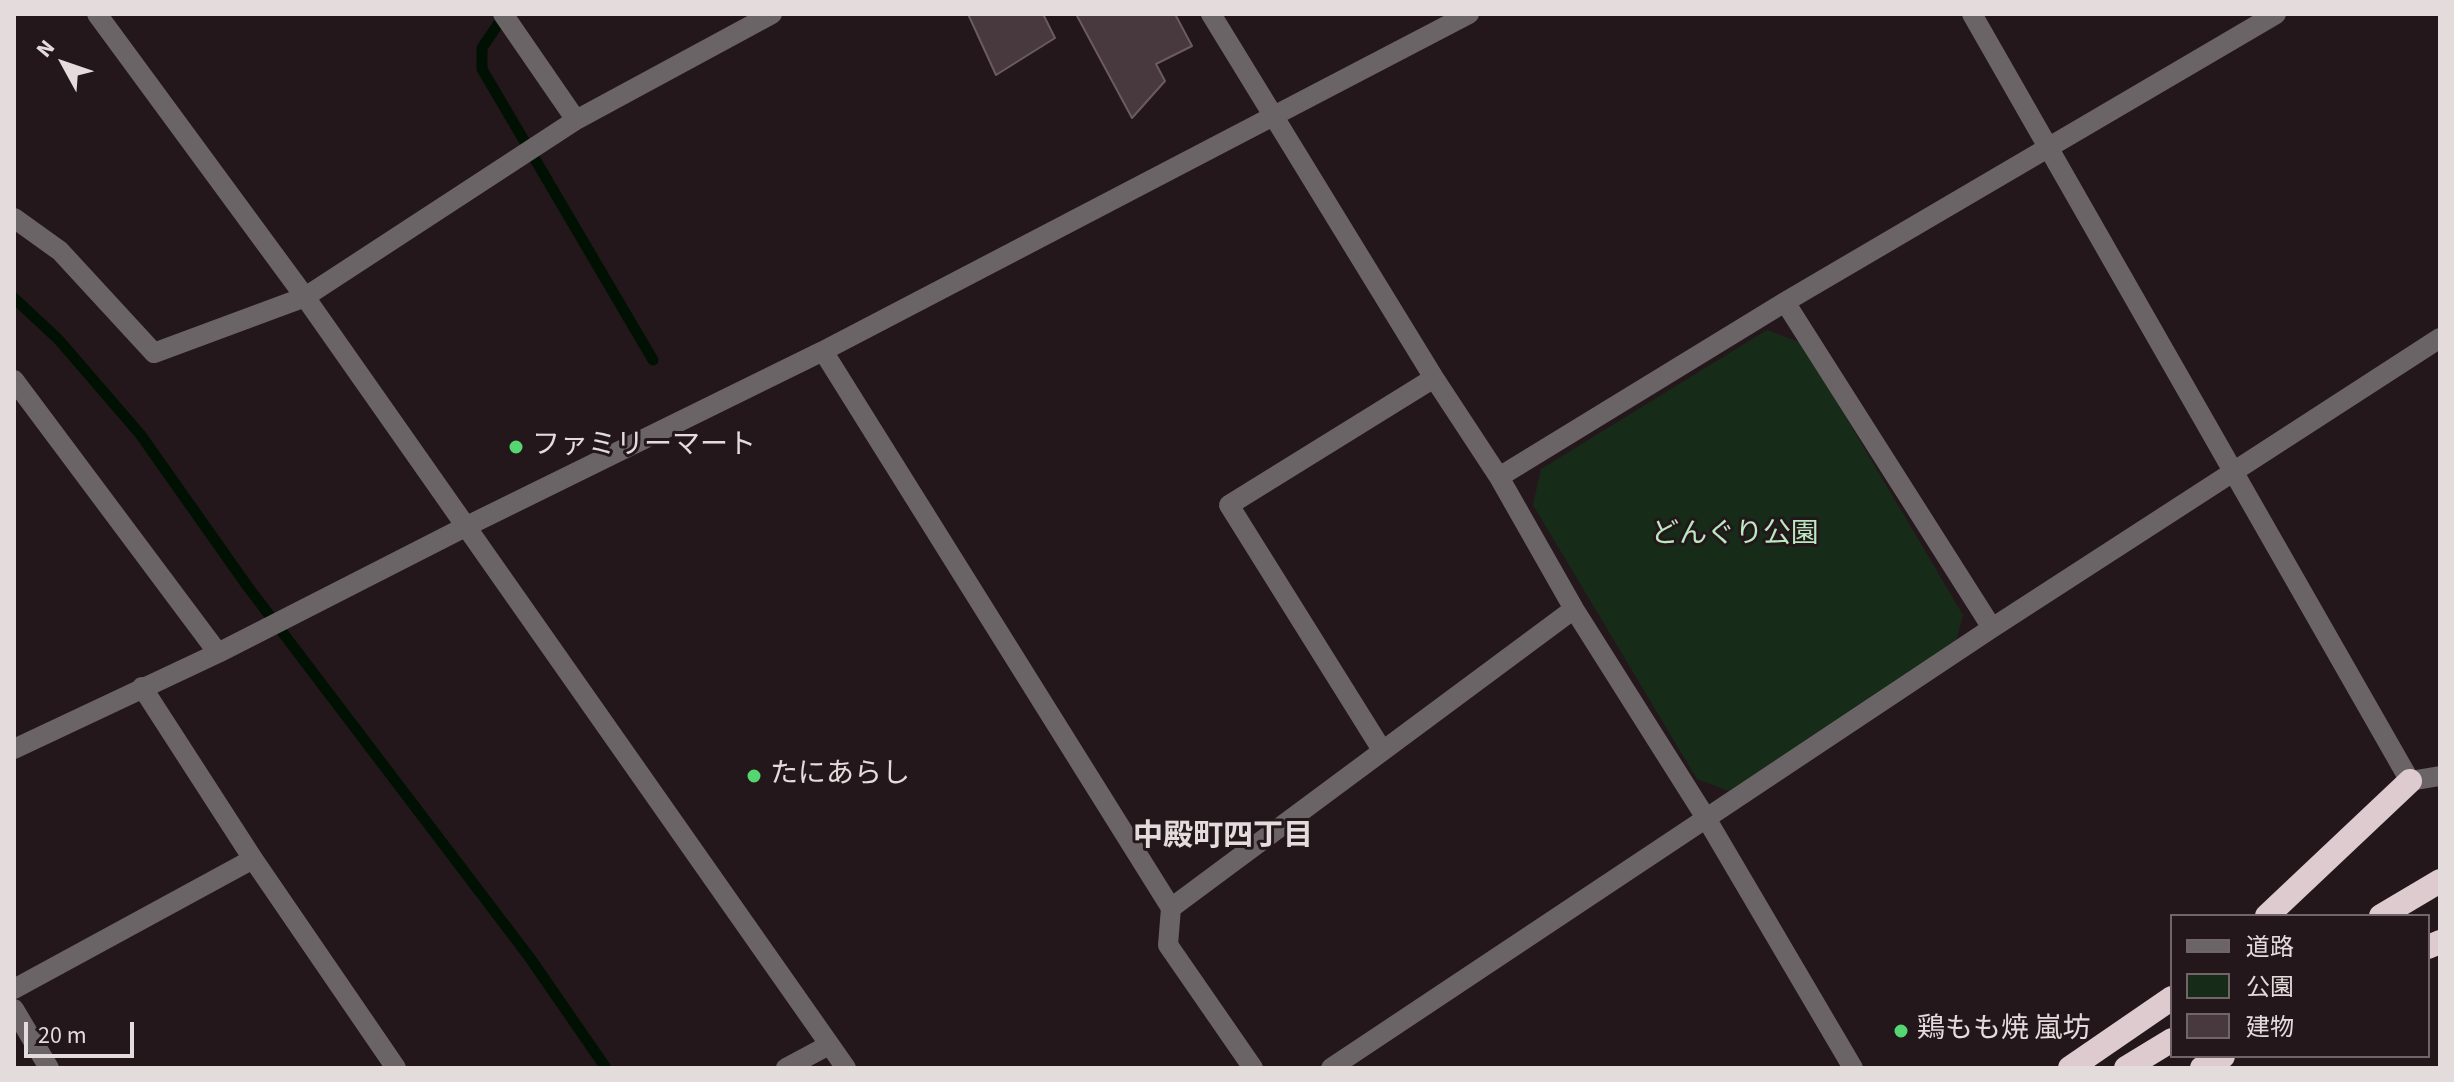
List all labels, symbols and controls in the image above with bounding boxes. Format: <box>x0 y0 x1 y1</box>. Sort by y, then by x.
north arrow <box>24 24 104 104</box>
text: N <box>29 33 63 64</box>
place label: ファミリーマート <box>532 430 756 464</box>
marker: ファミリーマート <box>507 438 525 456</box>
park label: どんぐり公園 <box>1651 519 1819 553</box>
place label: たにあらし <box>770 759 910 793</box>
marker: たにあらし <box>745 767 763 785</box>
district label: 中殿町四丁目 <box>1133 820 1313 856</box>
legend <box>2170 914 2430 1058</box>
text: 道路 <box>2246 930 2294 965</box>
text: 公園 <box>2246 970 2294 1005</box>
scale bar <box>28 1006 138 1056</box>
text: 建物 <box>2246 1010 2294 1045</box>
place label: 鶏もも焼 嵐坊 <box>1917 1014 2091 1048</box>
text: 20 m <box>38 1018 87 1053</box>
marker: 鶏もも焼 嵐坊 <box>1892 1022 1910 1040</box>

